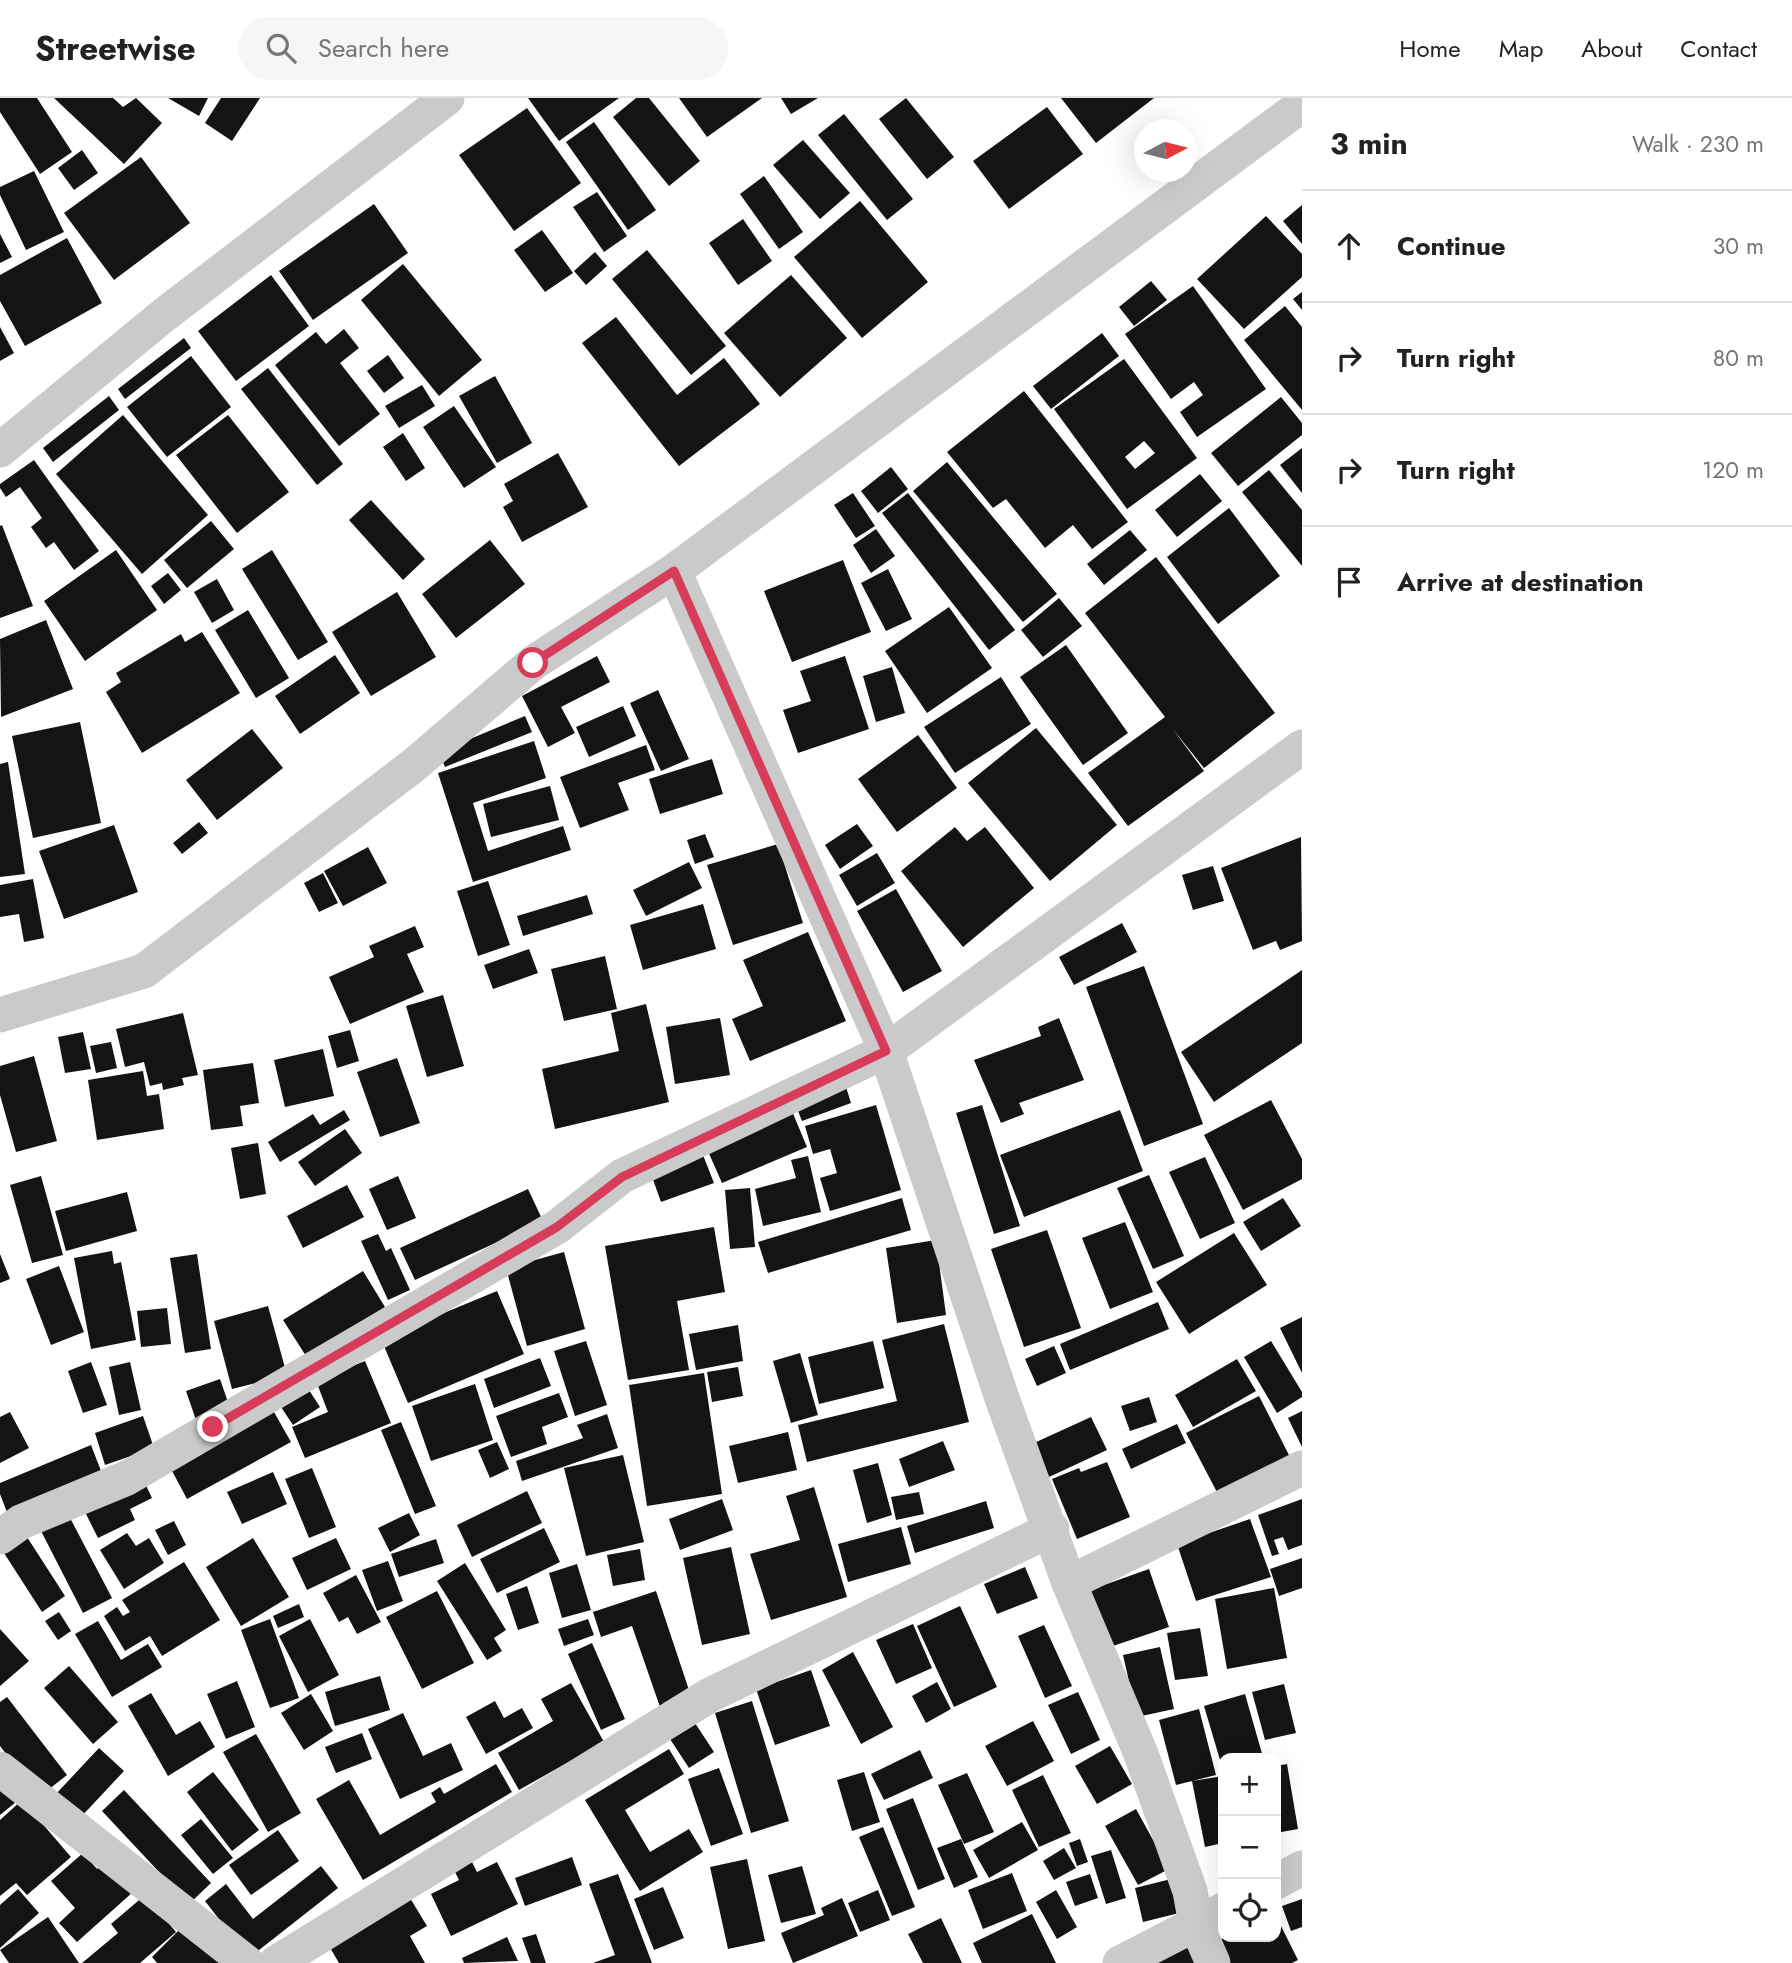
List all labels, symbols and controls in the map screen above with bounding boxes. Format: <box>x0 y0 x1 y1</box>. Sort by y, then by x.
search box <box>238 17 728 80</box>
text: Streetwise <box>35 25 196 72</box>
icon: search <box>262 29 300 67</box>
text: Search here <box>318 29 449 67</box>
text: Home <box>1399 31 1461 66</box>
text: Map <box>1499 31 1543 66</box>
text: About <box>1581 31 1642 66</box>
text: Contact <box>1680 31 1757 66</box>
north arrow <box>1134 119 1197 182</box>
text: 3 min <box>1330 122 1408 165</box>
text: Walk · 230 m <box>1632 127 1764 161</box>
icon: ahead <box>1330 227 1368 265</box>
text: Continue <box>1397 227 1506 265</box>
text: 30 m <box>1713 229 1764 263</box>
icon: right <box>1330 339 1368 377</box>
text: Turn right <box>1397 339 1515 377</box>
text: 80 m <box>1713 341 1764 375</box>
icon: right <box>1330 451 1368 489</box>
text: Turn right <box>1397 451 1515 489</box>
text: 120 m <box>1702 453 1764 487</box>
icon: arrive <box>1330 563 1368 601</box>
text: Arrive at destination <box>1397 563 1644 601</box>
route start <box>517 647 548 678</box>
route end <box>197 1411 228 1442</box>
map controls <box>1218 1753 1281 1942</box>
button: + <box>1218 1753 1281 1816</box>
button: − <box>1218 1816 1281 1879</box>
button: locate <box>1218 1879 1281 1942</box>

